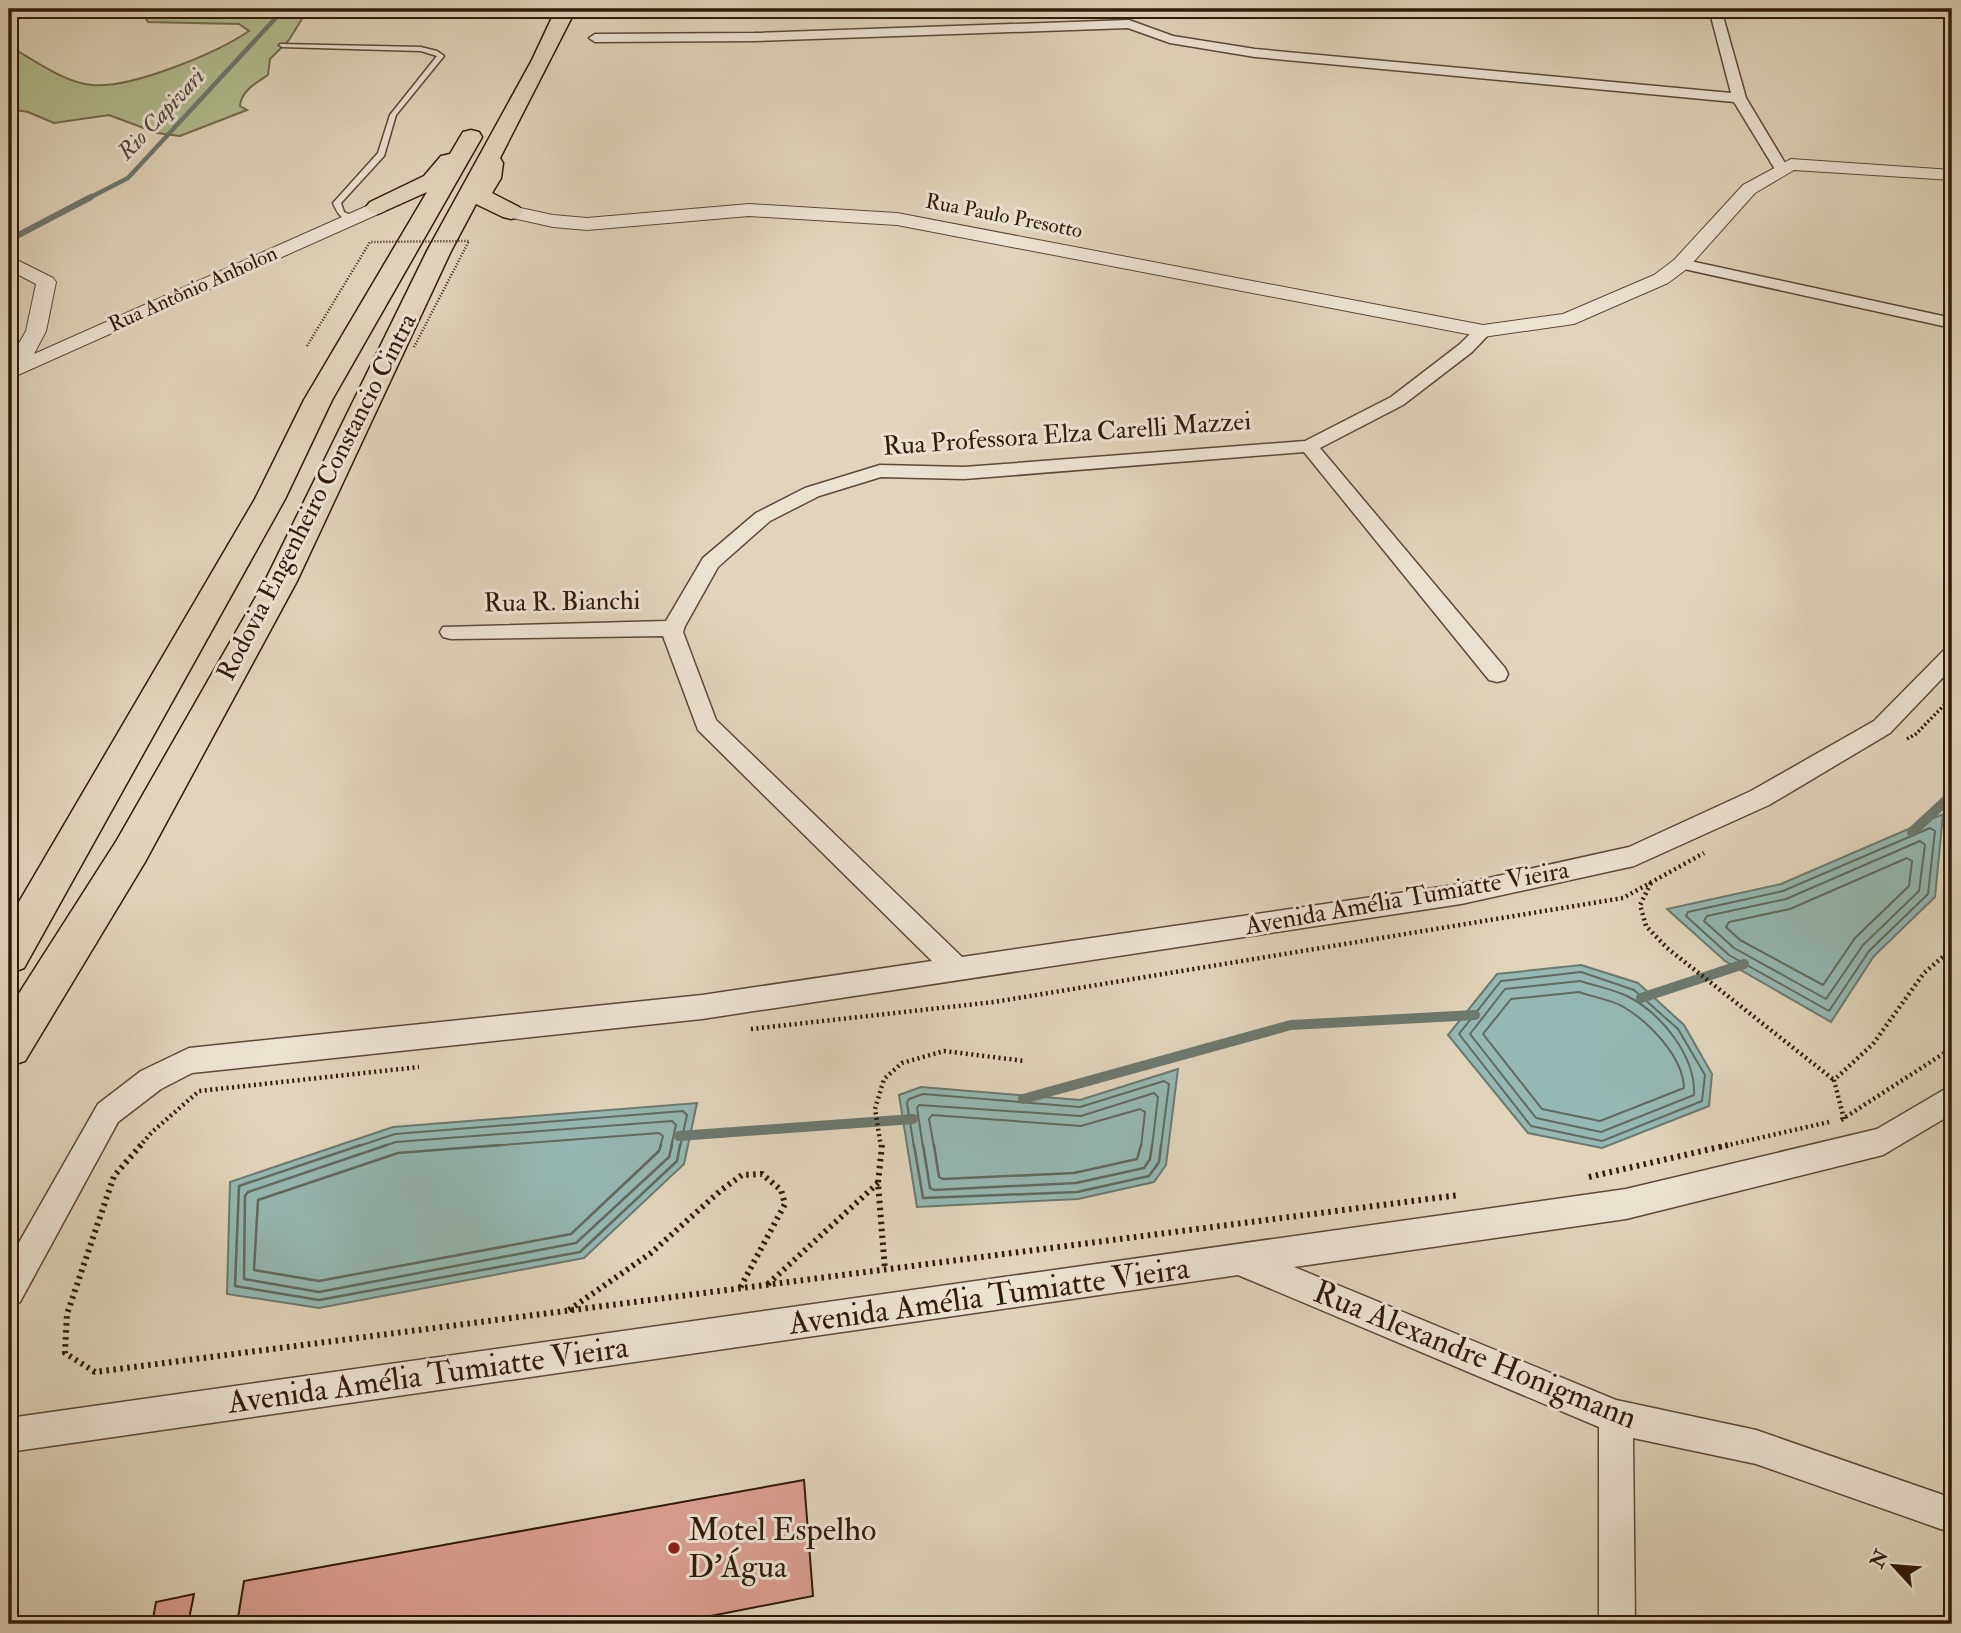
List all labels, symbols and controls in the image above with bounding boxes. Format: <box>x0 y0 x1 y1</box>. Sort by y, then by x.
water label: Rio Capivari <box>111 62 211 167</box>
street label: Rua Paulo Presotto <box>923 188 1085 244</box>
street label: Rua Antônio Anholon <box>104 240 282 338</box>
street label: Rodovia Engenheiro Constancio Cintra <box>210 308 424 686</box>
street label: Rua Professora Elza Carelli Mazzei <box>882 405 1252 463</box>
street label: Rua R. Bianchi <box>483 585 641 619</box>
street label: Avenida Amélia Tumiatte Vieira <box>1242 854 1572 942</box>
street label: Avenida Amélia Tumiatte Vieira <box>785 1248 1193 1344</box>
street label: Rua Alexandre Honigmann <box>1307 1272 1643 1438</box>
street label: Avenida Amélia Tumiatte Vieira <box>224 1327 632 1423</box>
place label: Motel Espelho D'Água <box>688 1510 876 1587</box>
north arrow <box>1860 1532 1930 1602</box>
marker: Motel Espelho D'Água <box>666 1540 682 1556</box>
text: N <box>1865 1545 1895 1573</box>

